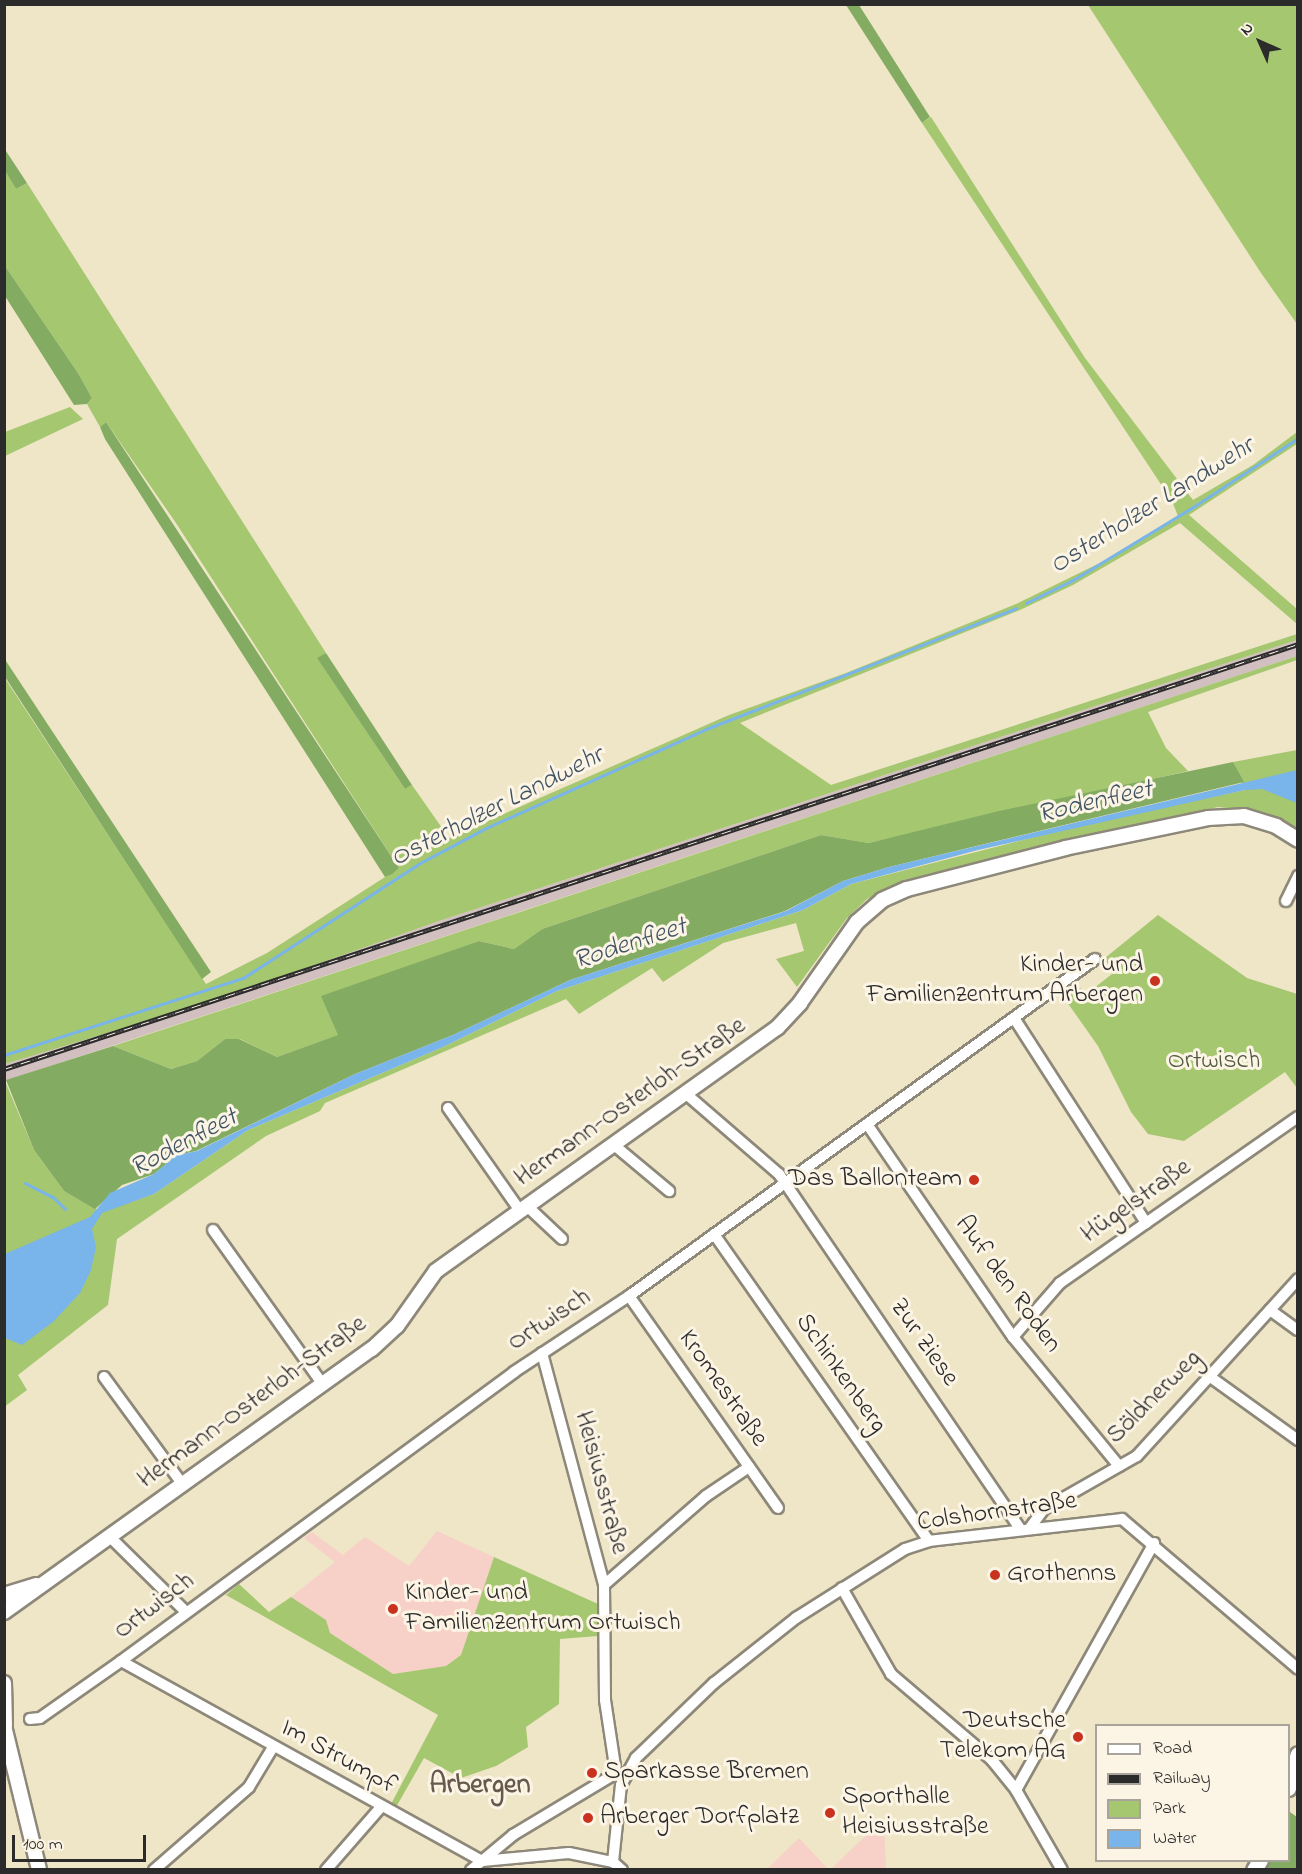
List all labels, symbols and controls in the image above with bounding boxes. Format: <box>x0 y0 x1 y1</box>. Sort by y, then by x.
north arrow <box>1230 12 1290 72</box>
text: N <box>1235 17 1260 42</box>
water label: Osterholzer Landwehr <box>1044 430 1260 582</box>
water label: Osterholzer Landwehr <box>385 739 609 875</box>
water label: Rodenfleet <box>1035 773 1155 831</box>
water label: Rodenfleet <box>570 911 690 977</box>
place label: Kinder- und Familienzentrum Arbergen <box>866 950 1143 1012</box>
marker: Kinder- und Familienzentrum Arbergen <box>1148 974 1162 988</box>
street label: Hermann-Osterloh-Straße <box>509 1011 753 1195</box>
park label: Ortwisch <box>1168 1046 1260 1078</box>
water label: Rodenfleet <box>125 1101 243 1185</box>
street label: Hügelstraße <box>1076 1153 1198 1251</box>
place label: Das Ballonteam <box>788 1164 962 1196</box>
marker: Das Ballonteam <box>967 1173 981 1187</box>
street label: Auf den Roden <box>947 1210 1067 1360</box>
street label: Ortwisch <box>503 1283 597 1359</box>
street label: Zur Ziese <box>882 1293 964 1393</box>
street label: Schinkenberg <box>787 1308 893 1440</box>
street label: Hermann-Osterloh-Straße <box>133 1310 373 1496</box>
street label: Kromestraße <box>670 1325 774 1453</box>
street label: Söldnerweg <box>1101 1344 1209 1452</box>
street label: Heisiusstraße <box>566 1408 634 1558</box>
street label: Colshornstraße <box>915 1486 1079 1540</box>
place label: Grothenns <box>1007 1559 1116 1591</box>
street label: Ortwisch <box>109 1567 201 1647</box>
marker: Grothenns <box>988 1568 1002 1582</box>
place label: Kinder- und Familienzentrum Ortwisch <box>405 1578 681 1640</box>
marker: Kinder- und Familienzentrum Ortwisch <box>386 1602 400 1616</box>
place label: Deutsche Telekom AG <box>940 1706 1066 1768</box>
street label: Im Strumpf <box>275 1713 401 1803</box>
legend <box>1095 1724 1290 1862</box>
marker: Deutsche Telekom AG <box>1071 1730 1085 1744</box>
text: Road <box>1153 1736 1192 1762</box>
place label: Sparkasse Bremen <box>604 1757 809 1789</box>
marker: Sparkasse Bremen <box>585 1766 599 1780</box>
text: Railway <box>1153 1766 1210 1792</box>
district label: Arbergen <box>430 1769 530 1803</box>
place label: Sporthalle Heisiusstraße <box>842 1782 989 1844</box>
text: Park <box>1153 1796 1186 1822</box>
place label: Arberger Dorfplatz <box>600 1802 799 1834</box>
marker: Sporthalle Heisiusstraße <box>823 1806 837 1820</box>
marker: Arberger Dorfplatz <box>581 1811 595 1825</box>
scale bar <box>15 1823 148 1861</box>
text: Water <box>1153 1826 1196 1852</box>
text: 100 m <box>23 1832 63 1858</box>

